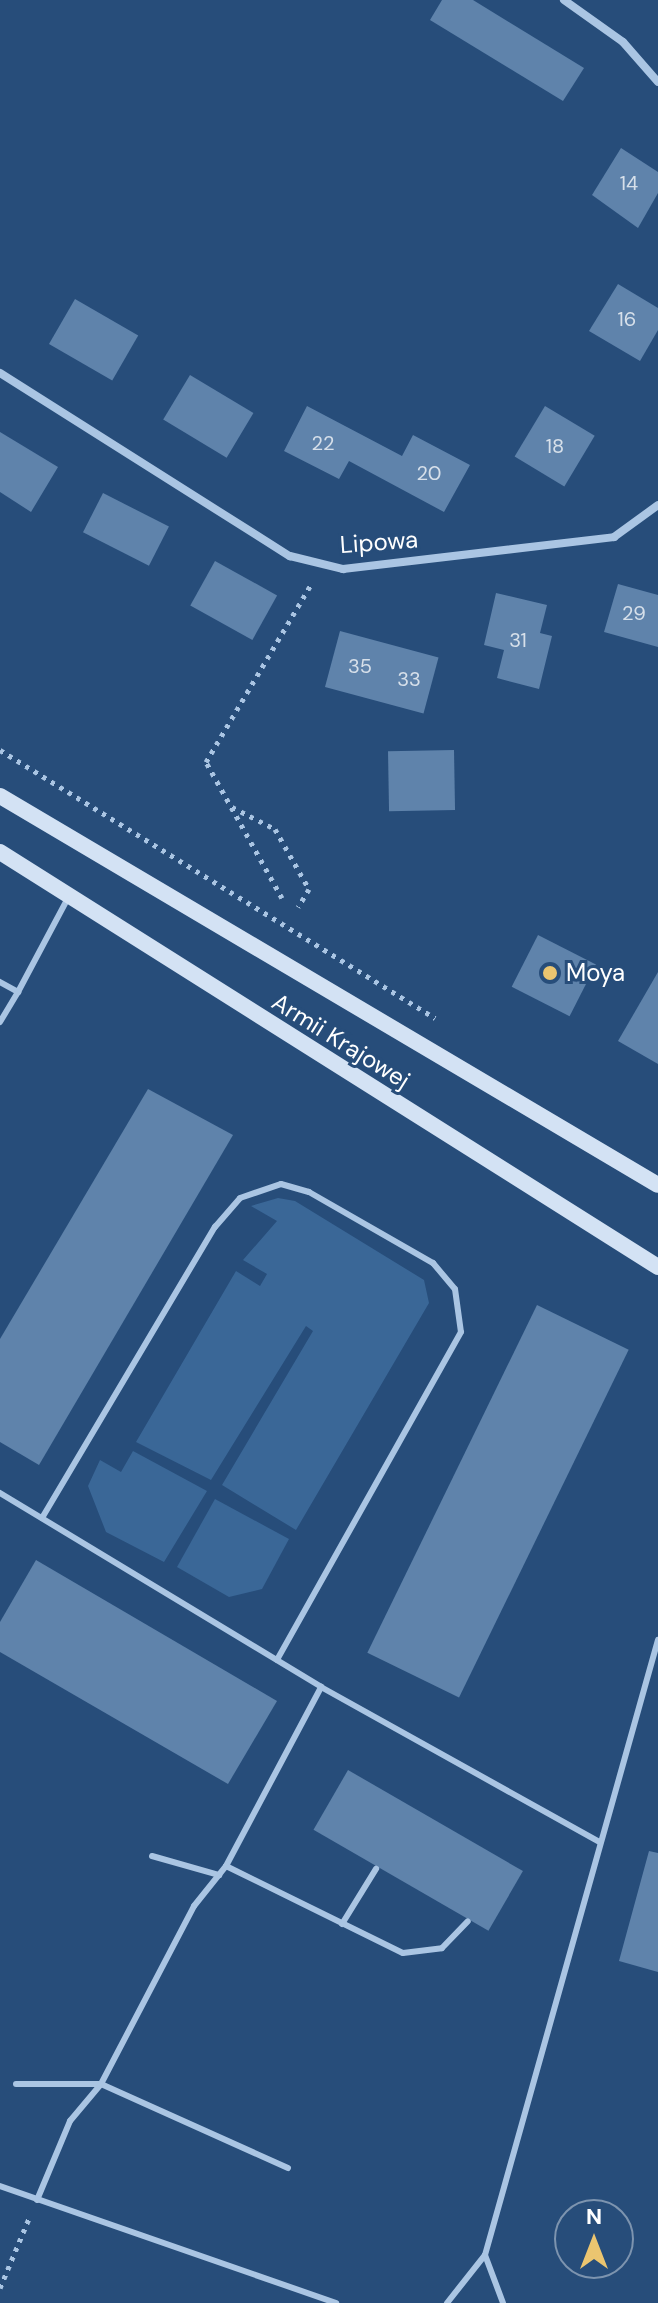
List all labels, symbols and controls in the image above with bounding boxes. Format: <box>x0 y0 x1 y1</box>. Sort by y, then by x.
house number: 14 <box>620 171 638 195</box>
house number: 16 <box>618 307 636 331</box>
house number: 22 <box>311 431 335 455</box>
house number: 18 <box>546 434 564 458</box>
house number: 20 <box>417 461 441 485</box>
street label: Lipowa <box>339 525 419 559</box>
house number: 29 <box>622 601 646 625</box>
house number: 31 <box>509 628 527 652</box>
house number: 35 <box>348 654 372 678</box>
house number: 33 <box>397 667 421 691</box>
place label: Moya <box>566 959 625 987</box>
marker: Moya <box>541 964 559 982</box>
street label: Armii Krajowej <box>267 987 415 1095</box>
north arrow <box>554 2199 634 2279</box>
text: N <box>586 2202 602 2231</box>

